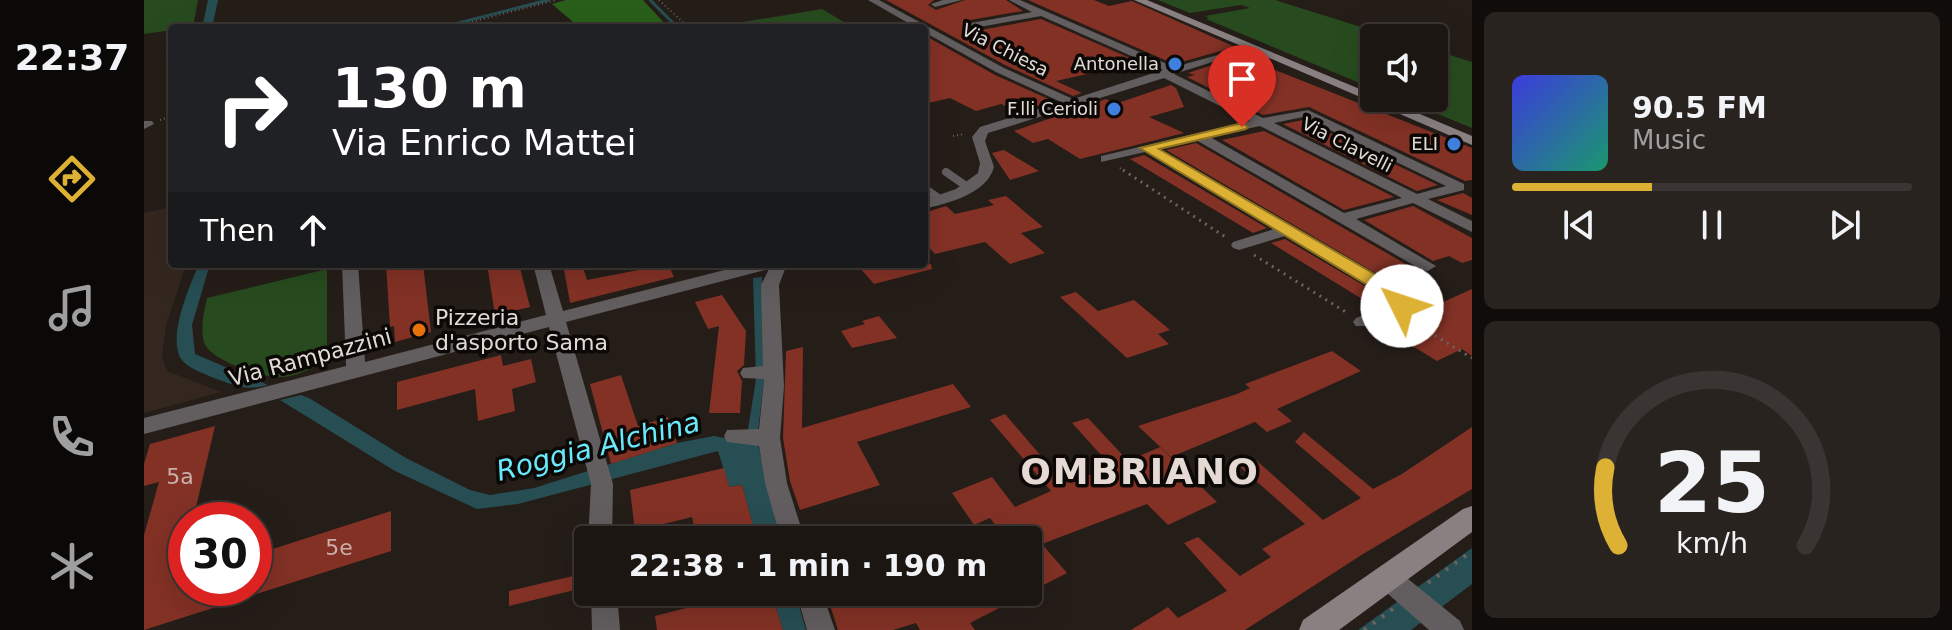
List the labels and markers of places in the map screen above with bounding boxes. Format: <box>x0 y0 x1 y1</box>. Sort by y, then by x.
pin <box>1208 45 1276 127</box>
place label: Antonella <box>1074 53 1159 74</box>
marker: Antonella <box>1166 55 1184 73</box>
place label: F.lli Cerioli <box>1007 98 1098 119</box>
marker: F.lli Cerioli <box>1105 100 1123 118</box>
place label: ELI <box>1411 133 1438 154</box>
marker: ELI <box>1445 135 1463 153</box>
place label: Pizzeria d'asporto Sama <box>435 305 608 355</box>
marker: Pizzeria d'asporto Sama <box>410 321 428 339</box>

